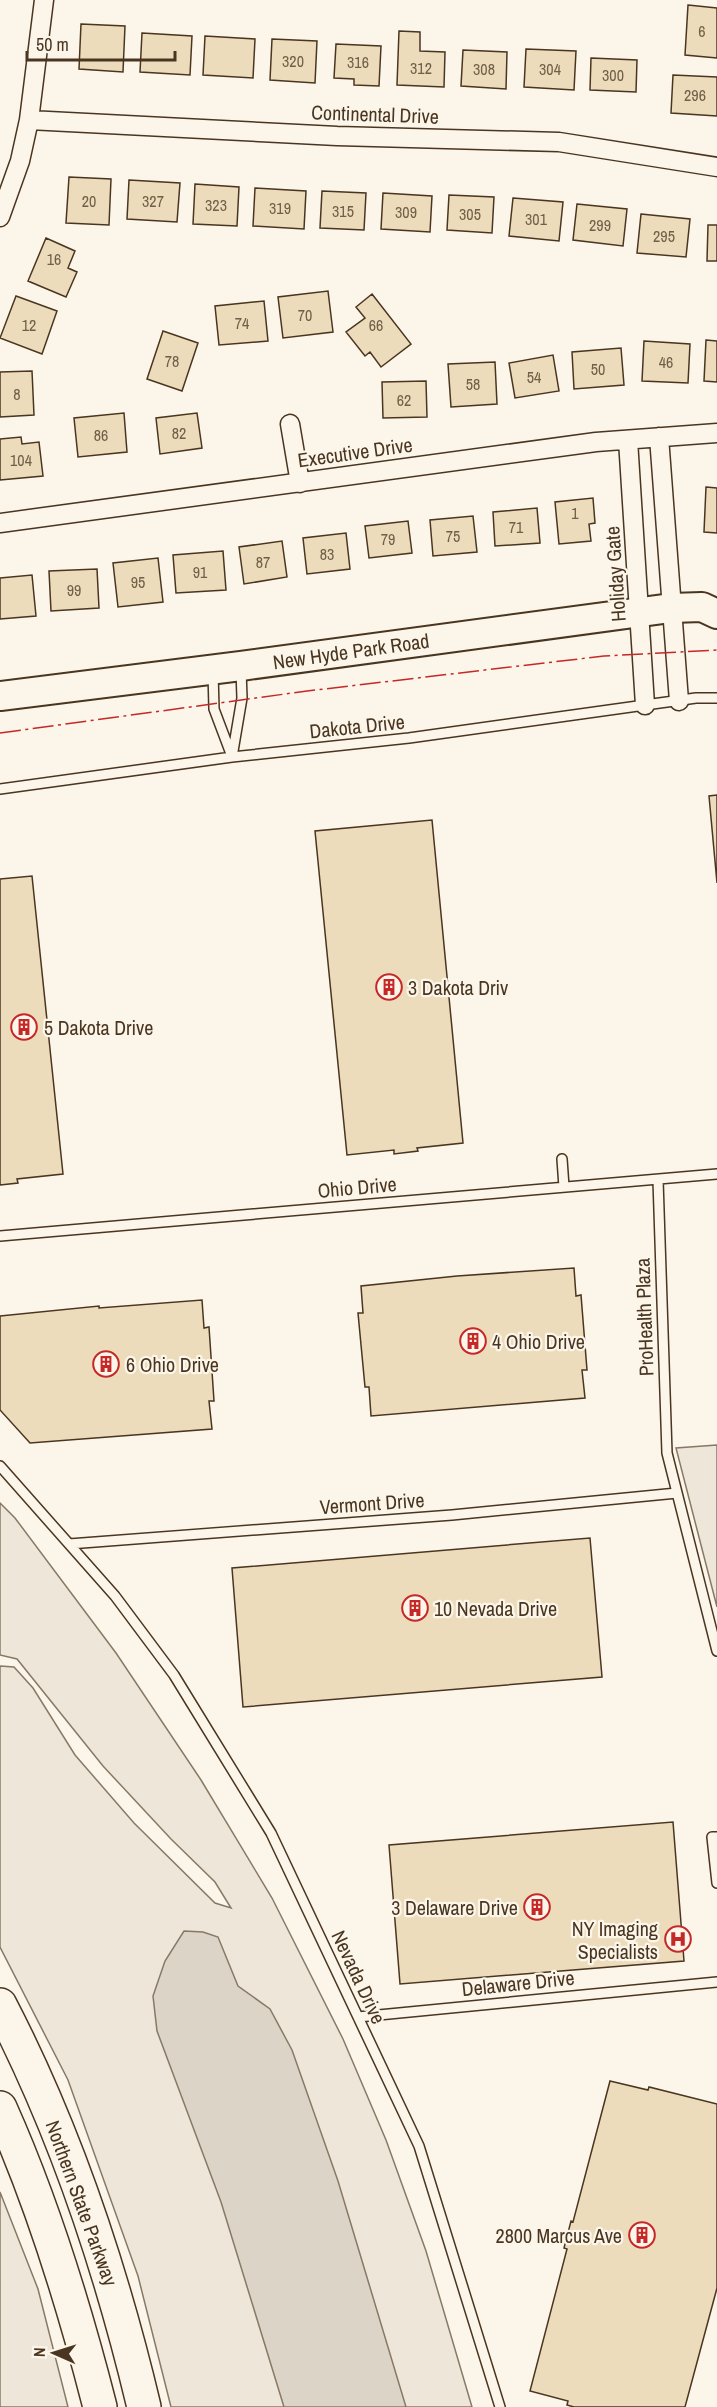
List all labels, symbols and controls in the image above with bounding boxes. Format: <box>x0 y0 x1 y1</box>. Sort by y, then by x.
house number: 6 <box>698 20 706 42</box>
scale bar <box>27 24 176 62</box>
text: 50 m <box>36 32 69 57</box>
house number: 320 <box>282 50 304 72</box>
house number: 316 <box>347 51 369 73</box>
house number: 312 <box>410 57 432 79</box>
house number: 308 <box>473 58 495 80</box>
house number: 304 <box>539 58 561 80</box>
house number: 300 <box>602 64 624 86</box>
house number: 296 <box>684 84 706 106</box>
street label: Continental Drive <box>311 98 439 130</box>
house number: 20 <box>82 190 96 212</box>
house number: 327 <box>142 190 164 212</box>
house number: 323 <box>205 194 227 216</box>
house number: 319 <box>269 197 291 219</box>
house number: 315 <box>332 200 354 222</box>
house number: 309 <box>395 201 417 223</box>
house number: 305 <box>459 203 481 225</box>
house number: 301 <box>525 208 548 230</box>
house number: 299 <box>589 214 611 236</box>
house number: 295 <box>653 225 675 247</box>
house number: 16 <box>47 248 61 270</box>
house number: 70 <box>298 304 312 326</box>
house number: 74 <box>235 312 249 334</box>
house number: 12 <box>22 314 36 336</box>
house number: 66 <box>369 314 383 336</box>
house number: 78 <box>165 350 179 372</box>
house number: 46 <box>659 351 673 373</box>
house number: 50 <box>591 358 605 380</box>
house number: 54 <box>527 366 541 388</box>
house number: 58 <box>466 373 480 395</box>
house number: 8 <box>13 383 21 405</box>
house number: 62 <box>397 389 411 411</box>
house number: 82 <box>172 422 186 444</box>
house number: 86 <box>94 424 108 446</box>
street label: Executive Drive <box>296 431 414 473</box>
house number: 104 <box>10 449 32 471</box>
house number: 1 <box>571 502 579 524</box>
house number: 71 <box>509 516 524 538</box>
house number: 75 <box>446 525 460 547</box>
street label: Holiday Gate <box>598 525 632 623</box>
house number: 79 <box>381 528 395 550</box>
house number: 83 <box>320 543 334 565</box>
house number: 87 <box>256 551 270 573</box>
house number: 91 <box>193 561 208 583</box>
house number: 95 <box>131 571 145 593</box>
house number: 99 <box>67 579 81 601</box>
street label: New Hyde Park Road <box>271 627 431 675</box>
street label: Dakota Drive <box>308 708 406 744</box>
building icon: 3 Dakota Driv <box>374 972 404 1002</box>
place label: 3 Dakota Driv <box>408 974 509 1001</box>
building icon: 5 Dakota Drive <box>9 1012 39 1042</box>
place label: 5 Dakota Drive <box>44 1014 153 1041</box>
street label: Ohio Drive <box>316 1170 398 1204</box>
street label: ProHealth Plaza <box>628 1257 660 1377</box>
building icon: 4 Ohio Drive <box>458 1326 488 1356</box>
place label: 4 Ohio Drive <box>492 1328 585 1355</box>
building icon: 6 Ohio Drive <box>91 1349 121 1379</box>
place label: 6 Ohio Drive <box>126 1351 219 1378</box>
street label: Vermont Drive <box>319 1486 425 1520</box>
building icon: 10 Nevada Drive <box>400 1593 430 1623</box>
place label: 10 Nevada Drive <box>434 1595 557 1622</box>
building icon: 3 Delaware Drive <box>522 1892 552 1922</box>
place label: 3 Delaware Drive <box>391 1894 518 1921</box>
place label: NY Imaging Specialists <box>572 1915 658 1965</box>
hospital icon: NY Imaging Specialists <box>663 1924 693 1954</box>
street label: Nevada Drive <box>326 1926 392 2028</box>
street label: Delaware Drive <box>460 1964 576 2002</box>
street label: Northern State Parkway <box>40 2117 125 2290</box>
building icon: 2800 Marcus Ave <box>627 2220 657 2250</box>
place label: 2800 Marcus Ave <box>496 2222 622 2249</box>
north arrow <box>24 2323 84 2383</box>
text: N <box>28 2347 50 2358</box>

